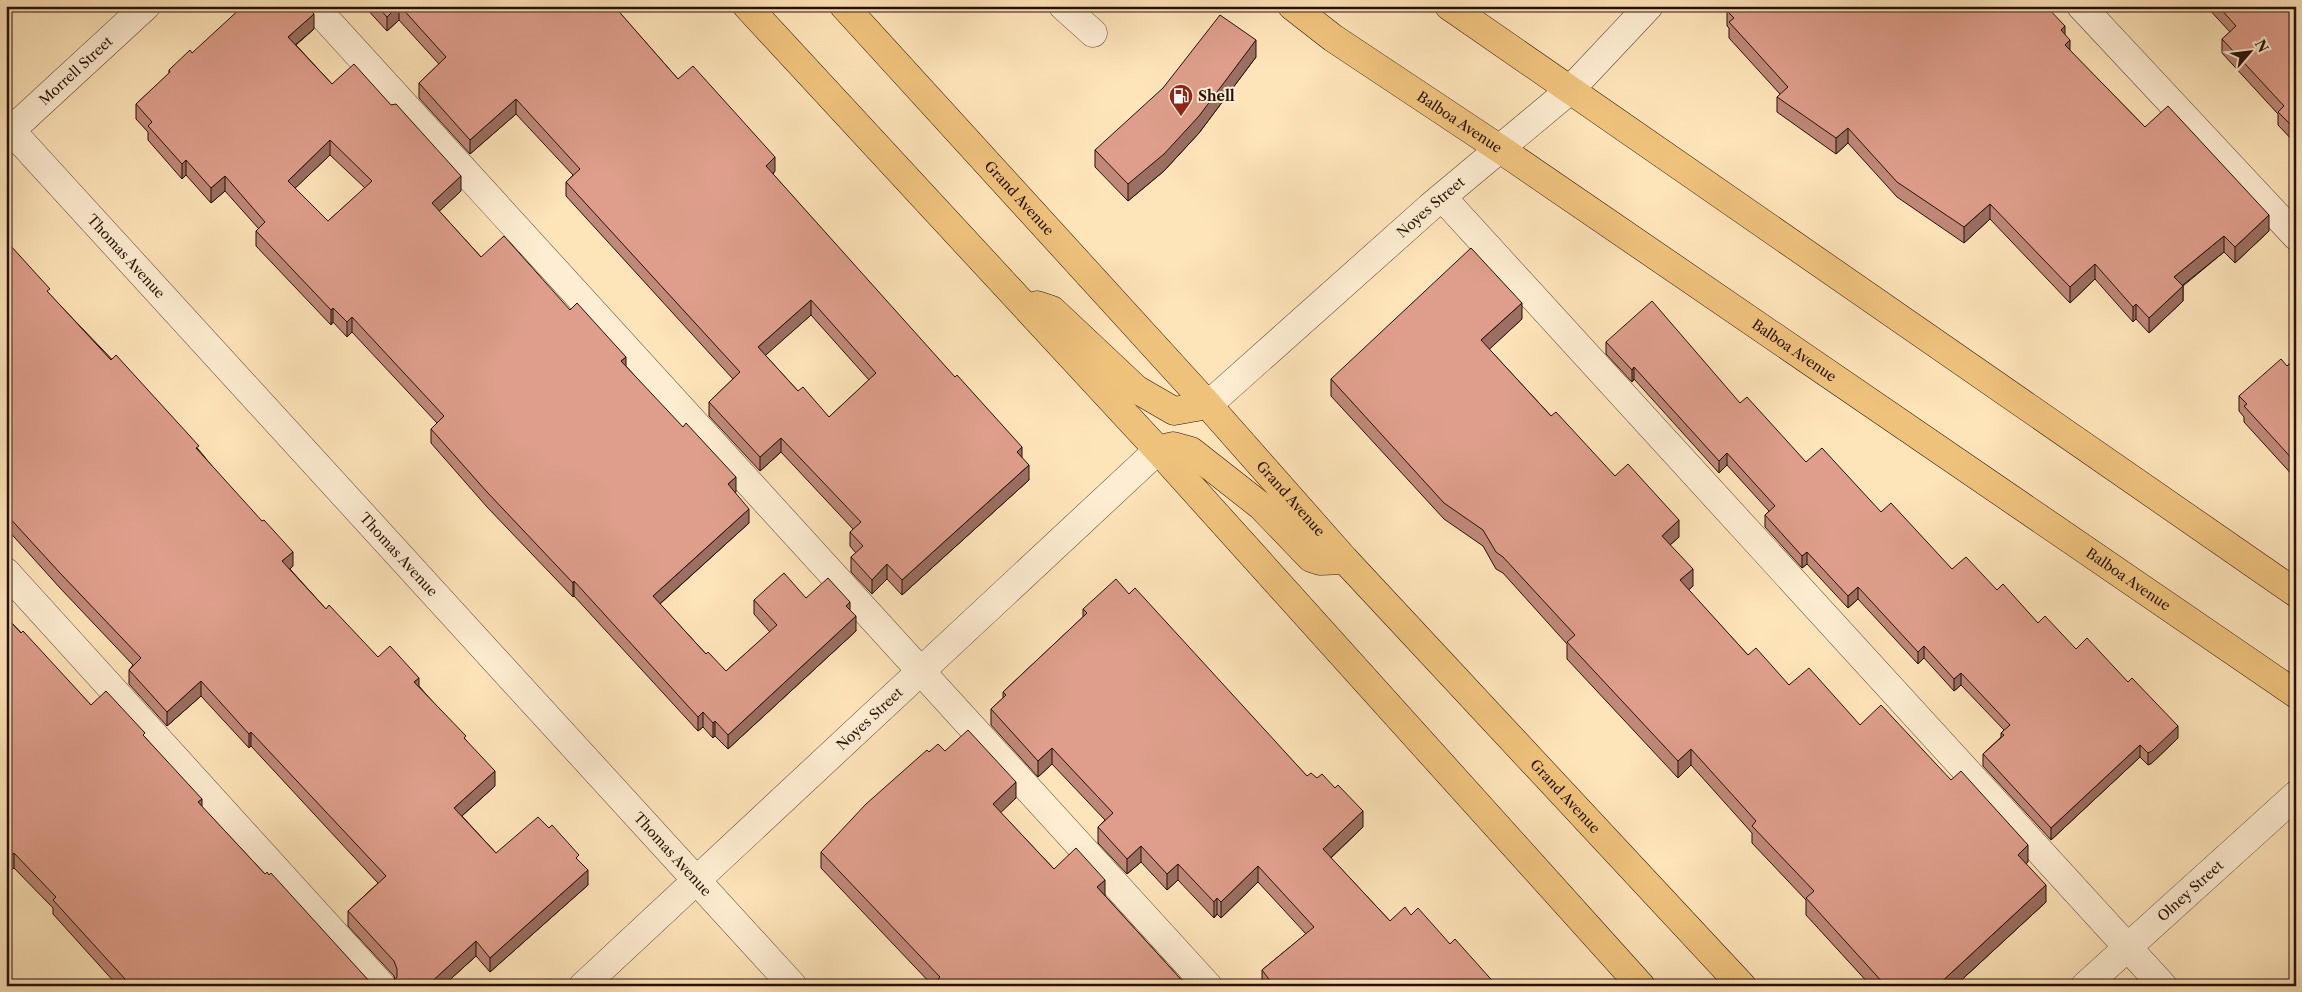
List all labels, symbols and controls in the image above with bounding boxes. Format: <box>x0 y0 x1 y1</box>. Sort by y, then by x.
north arrow <box>2224 28 2274 78</box>
street label: Morrell Street <box>35 32 116 109</box>
text: N <box>2251 36 2272 55</box>
fuel station icon: Shell <box>1168 83 1194 117</box>
place label: Shell <box>1198 87 1235 105</box>
street label: Balboa Avenue <box>1414 87 1506 157</box>
street label: Grand Avenue <box>981 157 1058 239</box>
street label: Noyes Street <box>1393 173 1469 241</box>
street label: Thomas Avenue <box>83 211 169 302</box>
street label: Balboa Avenue <box>1748 315 1840 386</box>
street label: Grand Avenue <box>1253 457 1329 540</box>
street label: Thomas Avenue <box>356 509 442 600</box>
street label: Balboa Avenue <box>2083 544 2174 615</box>
street label: Noyes Street <box>833 683 907 754</box>
street label: Grand Avenue <box>1526 756 1604 837</box>
street label: Thomas Avenue <box>630 809 716 900</box>
street label: Olney Street <box>2154 856 2227 925</box>

